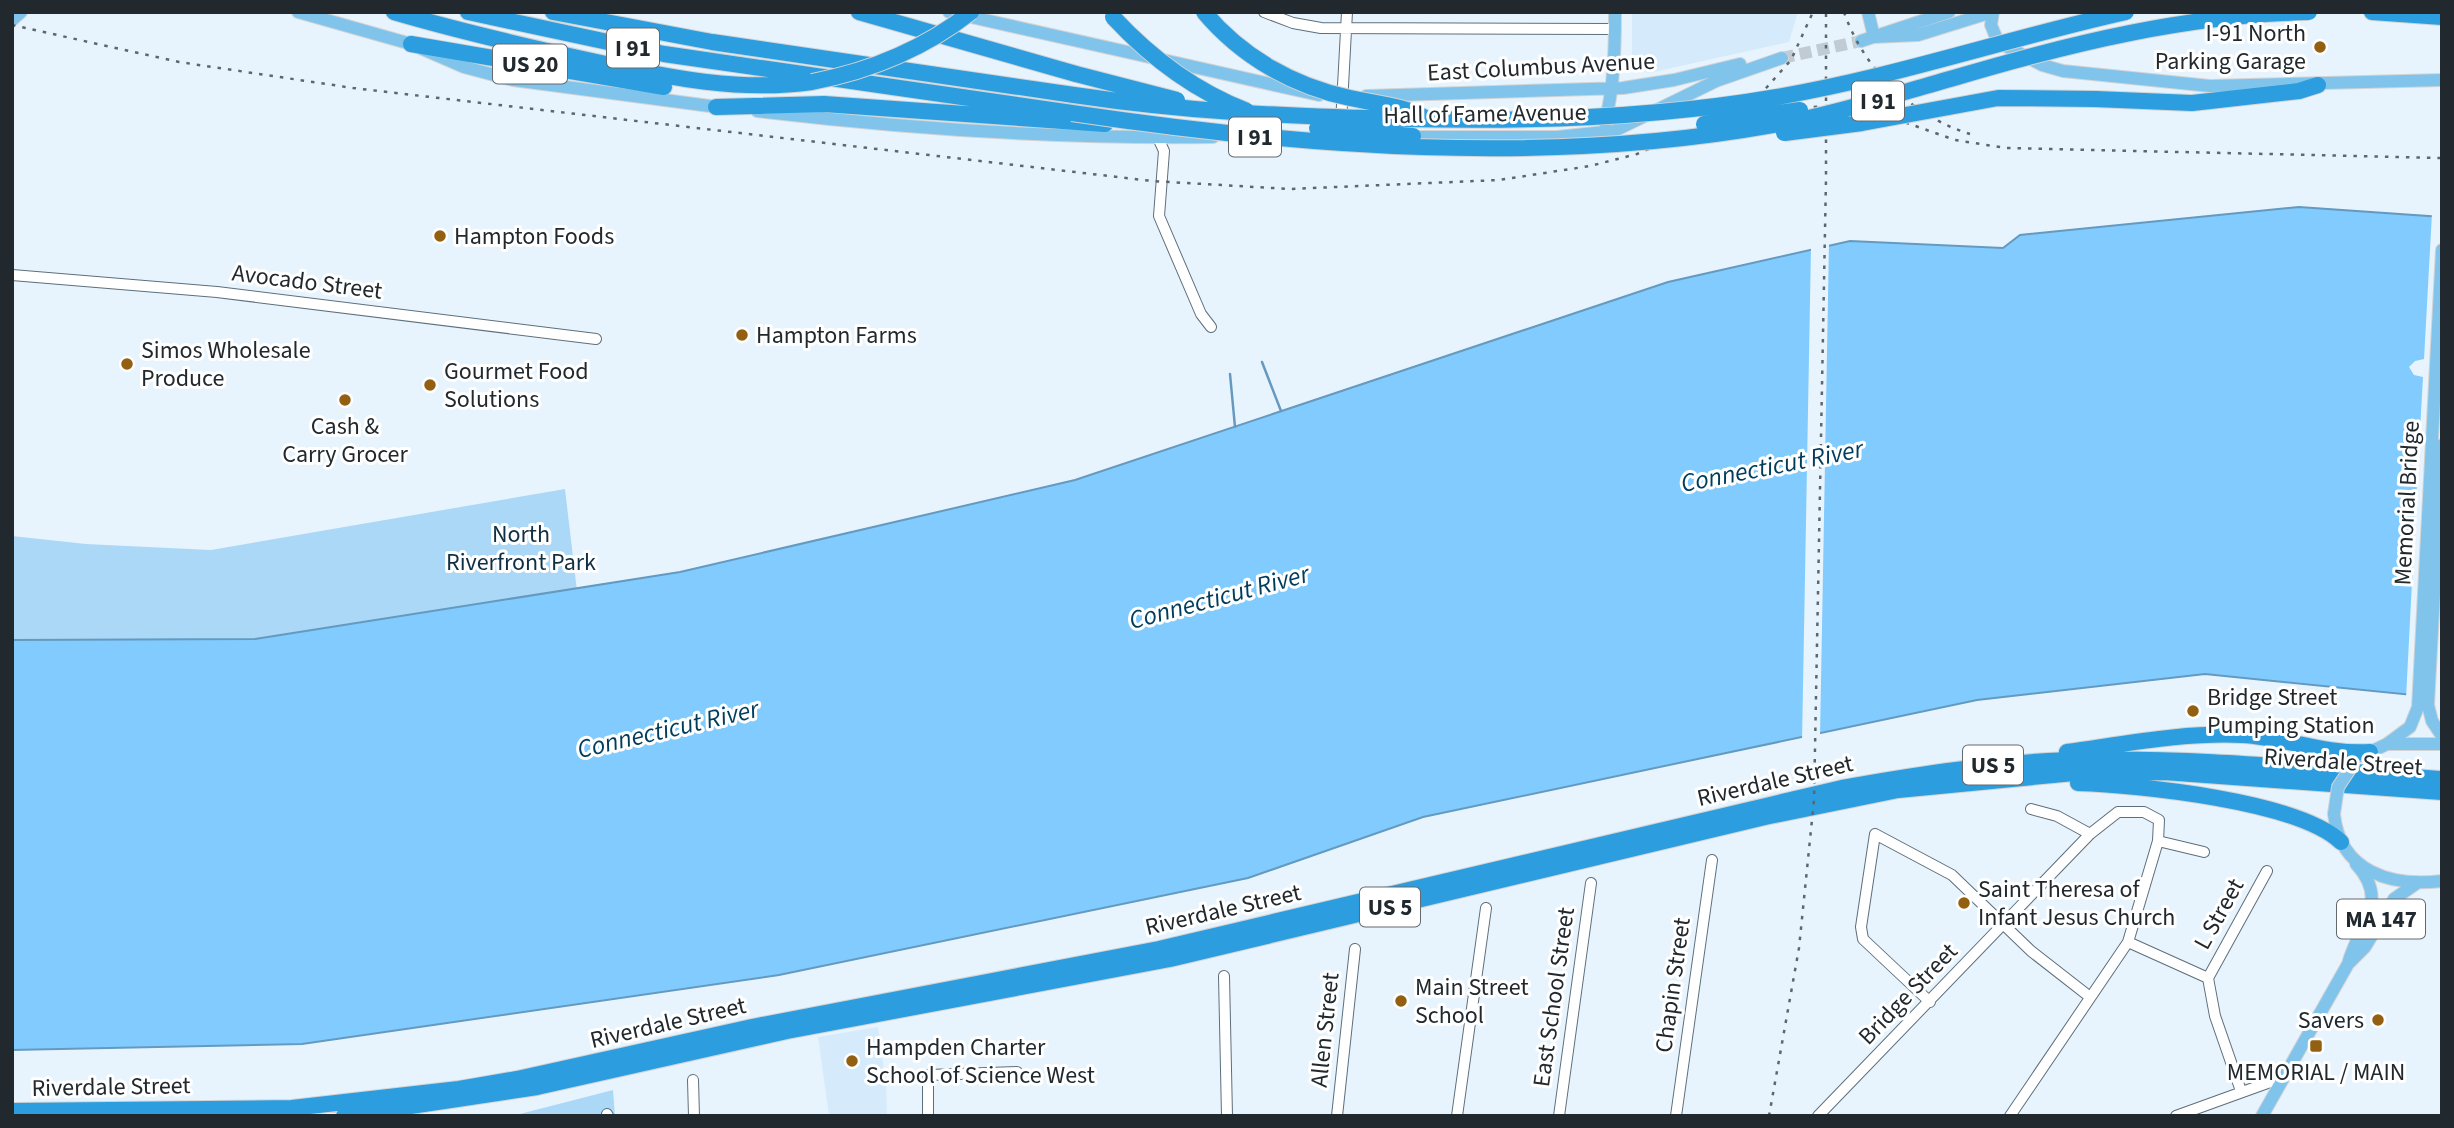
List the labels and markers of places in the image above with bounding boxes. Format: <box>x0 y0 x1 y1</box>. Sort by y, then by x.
place label: I-91 North Parking Garage <box>2155 16 2306 79</box>
marker: I-91 North Parking Garage <box>2312 39 2328 55</box>
place label: Hampton Foods <box>454 219 614 254</box>
marker: Hampton Foods <box>432 228 448 244</box>
place label: Hampton Farms <box>756 318 917 353</box>
marker: Hampton Farms <box>734 327 750 343</box>
place label: Simos Wholesale Produce <box>141 333 311 396</box>
place label: Gourmet Food Solutions <box>444 354 589 417</box>
marker: Simos Wholesale Produce <box>119 356 135 372</box>
marker: Gourmet Food Solutions <box>422 377 438 393</box>
marker: Cash & Carry Grocer <box>337 392 353 408</box>
place label: Cash & Carry Grocer <box>282 409 408 472</box>
place label: Bridge Street Pumping Station <box>2207 680 2375 743</box>
marker: Bridge Street Pumping Station <box>2185 703 2201 719</box>
place label: Saint Theresa of Infant Jesus Church <box>1978 872 2175 935</box>
marker: Saint Theresa of Infant Jesus Church <box>1956 895 1972 911</box>
place label: Main Street School <box>1415 970 1529 1033</box>
marker: Main Street School <box>1393 993 1409 1009</box>
place label: Savers <box>2298 1003 2364 1038</box>
marker: Savers <box>2370 1012 2386 1028</box>
place label: Hampden Charter School of Science West <box>866 1030 1095 1093</box>
marker: MEMORIAL / MAIN <box>2308 1038 2324 1054</box>
marker: Hampden Charter School of Science West <box>844 1053 860 1069</box>
place label: MEMORIAL / MAIN <box>2227 1055 2405 1090</box>

